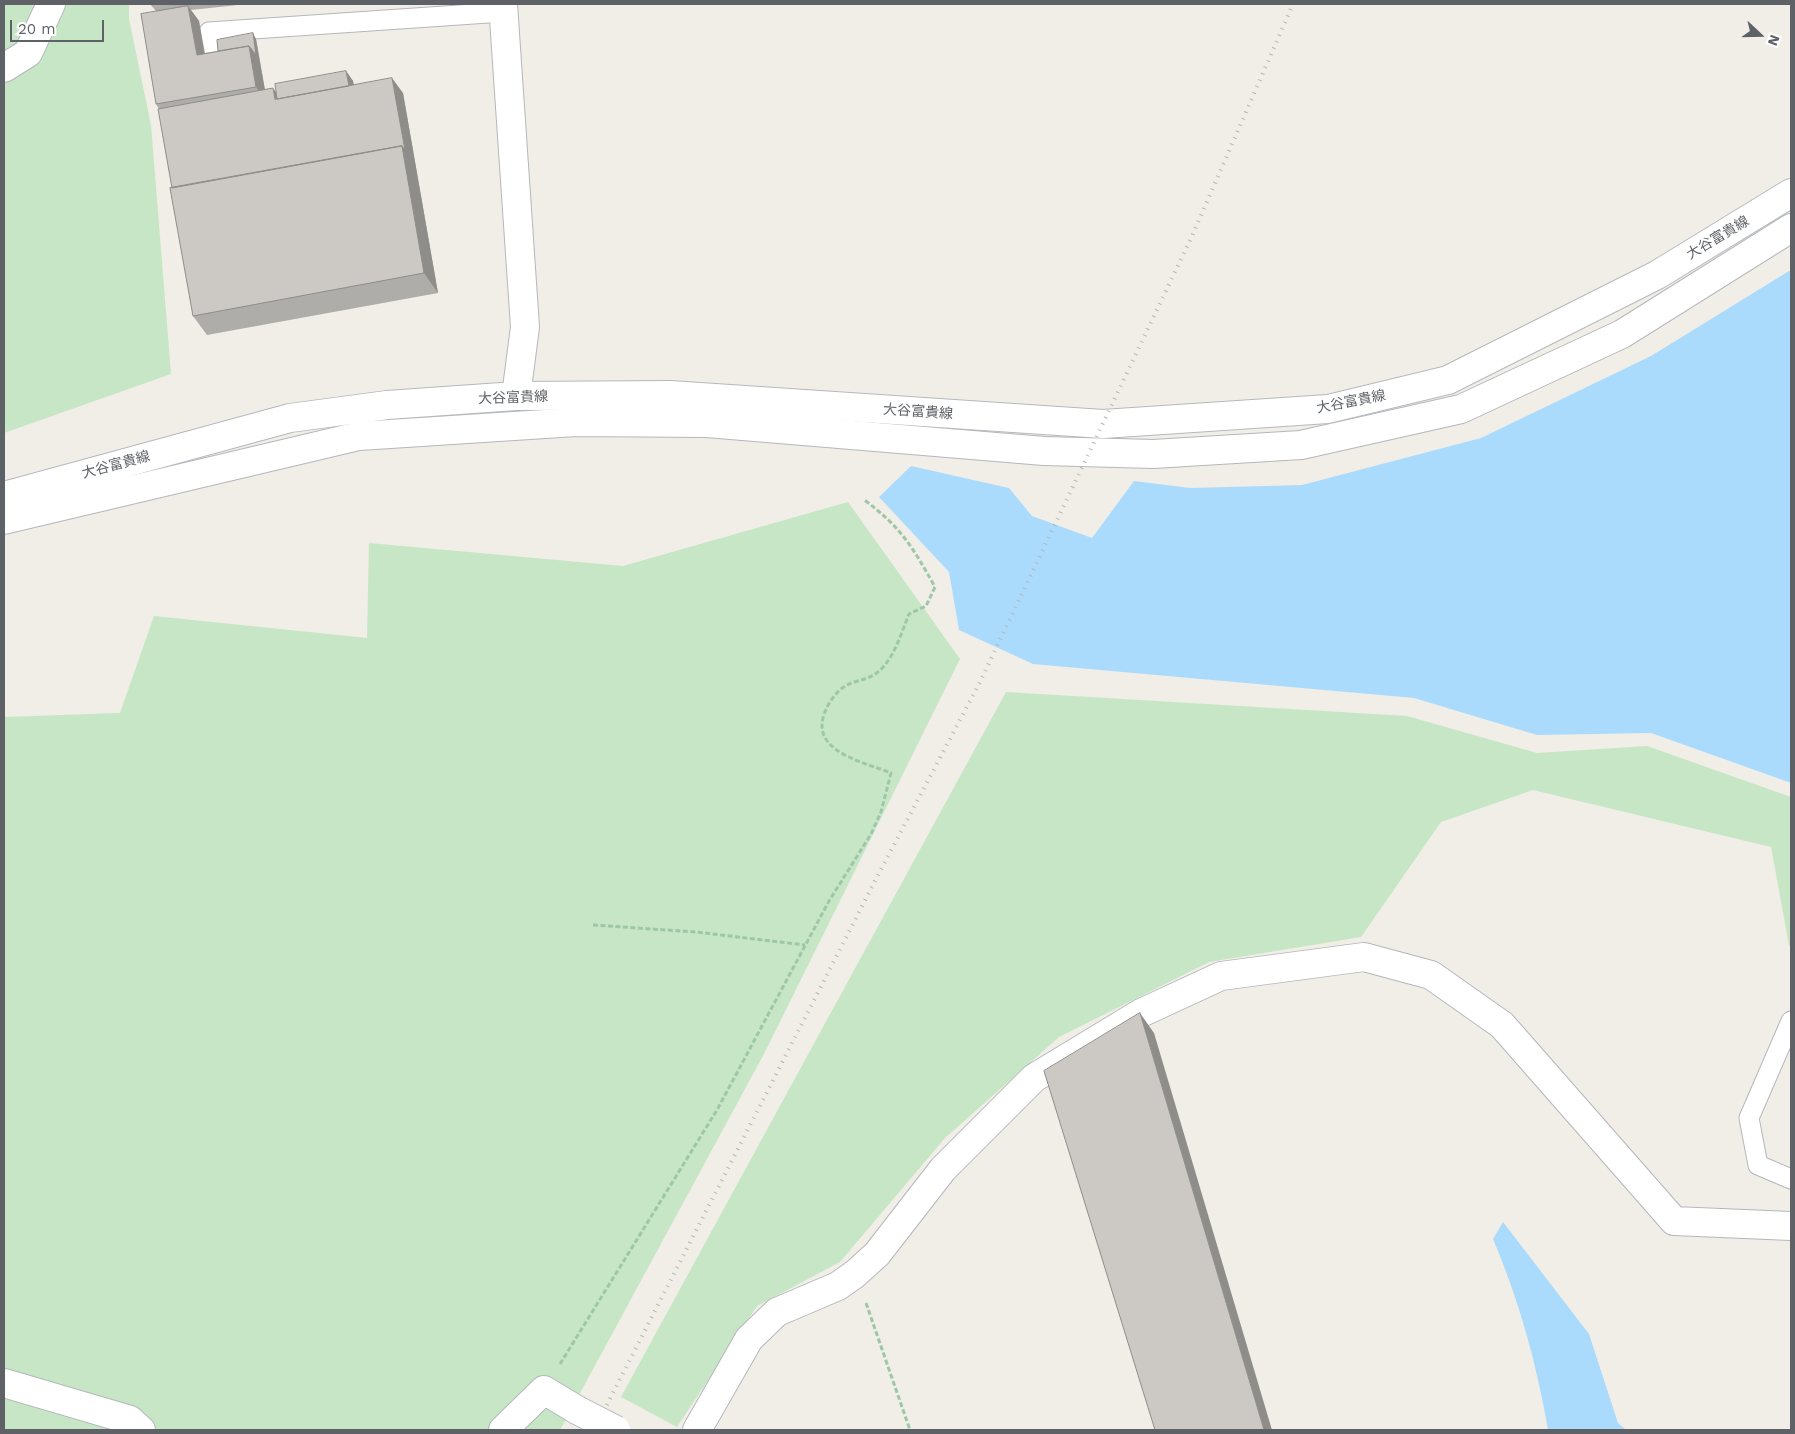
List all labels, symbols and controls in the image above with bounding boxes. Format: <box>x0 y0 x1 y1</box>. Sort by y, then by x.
scale bar <box>12 10 106 42</box>
north arrow <box>1735 10 1785 60</box>
text: 20 m <box>18 20 56 38</box>
text: N <box>1765 33 1783 48</box>
street label: 大谷富貴線 <box>1684 213 1752 263</box>
street label: 大谷富貴線 <box>1315 387 1387 417</box>
street label: 大谷富貴線 <box>478 388 548 408</box>
street label: 大谷富貴線 <box>882 401 954 423</box>
street label: 大谷富貴線 <box>80 448 152 482</box>

